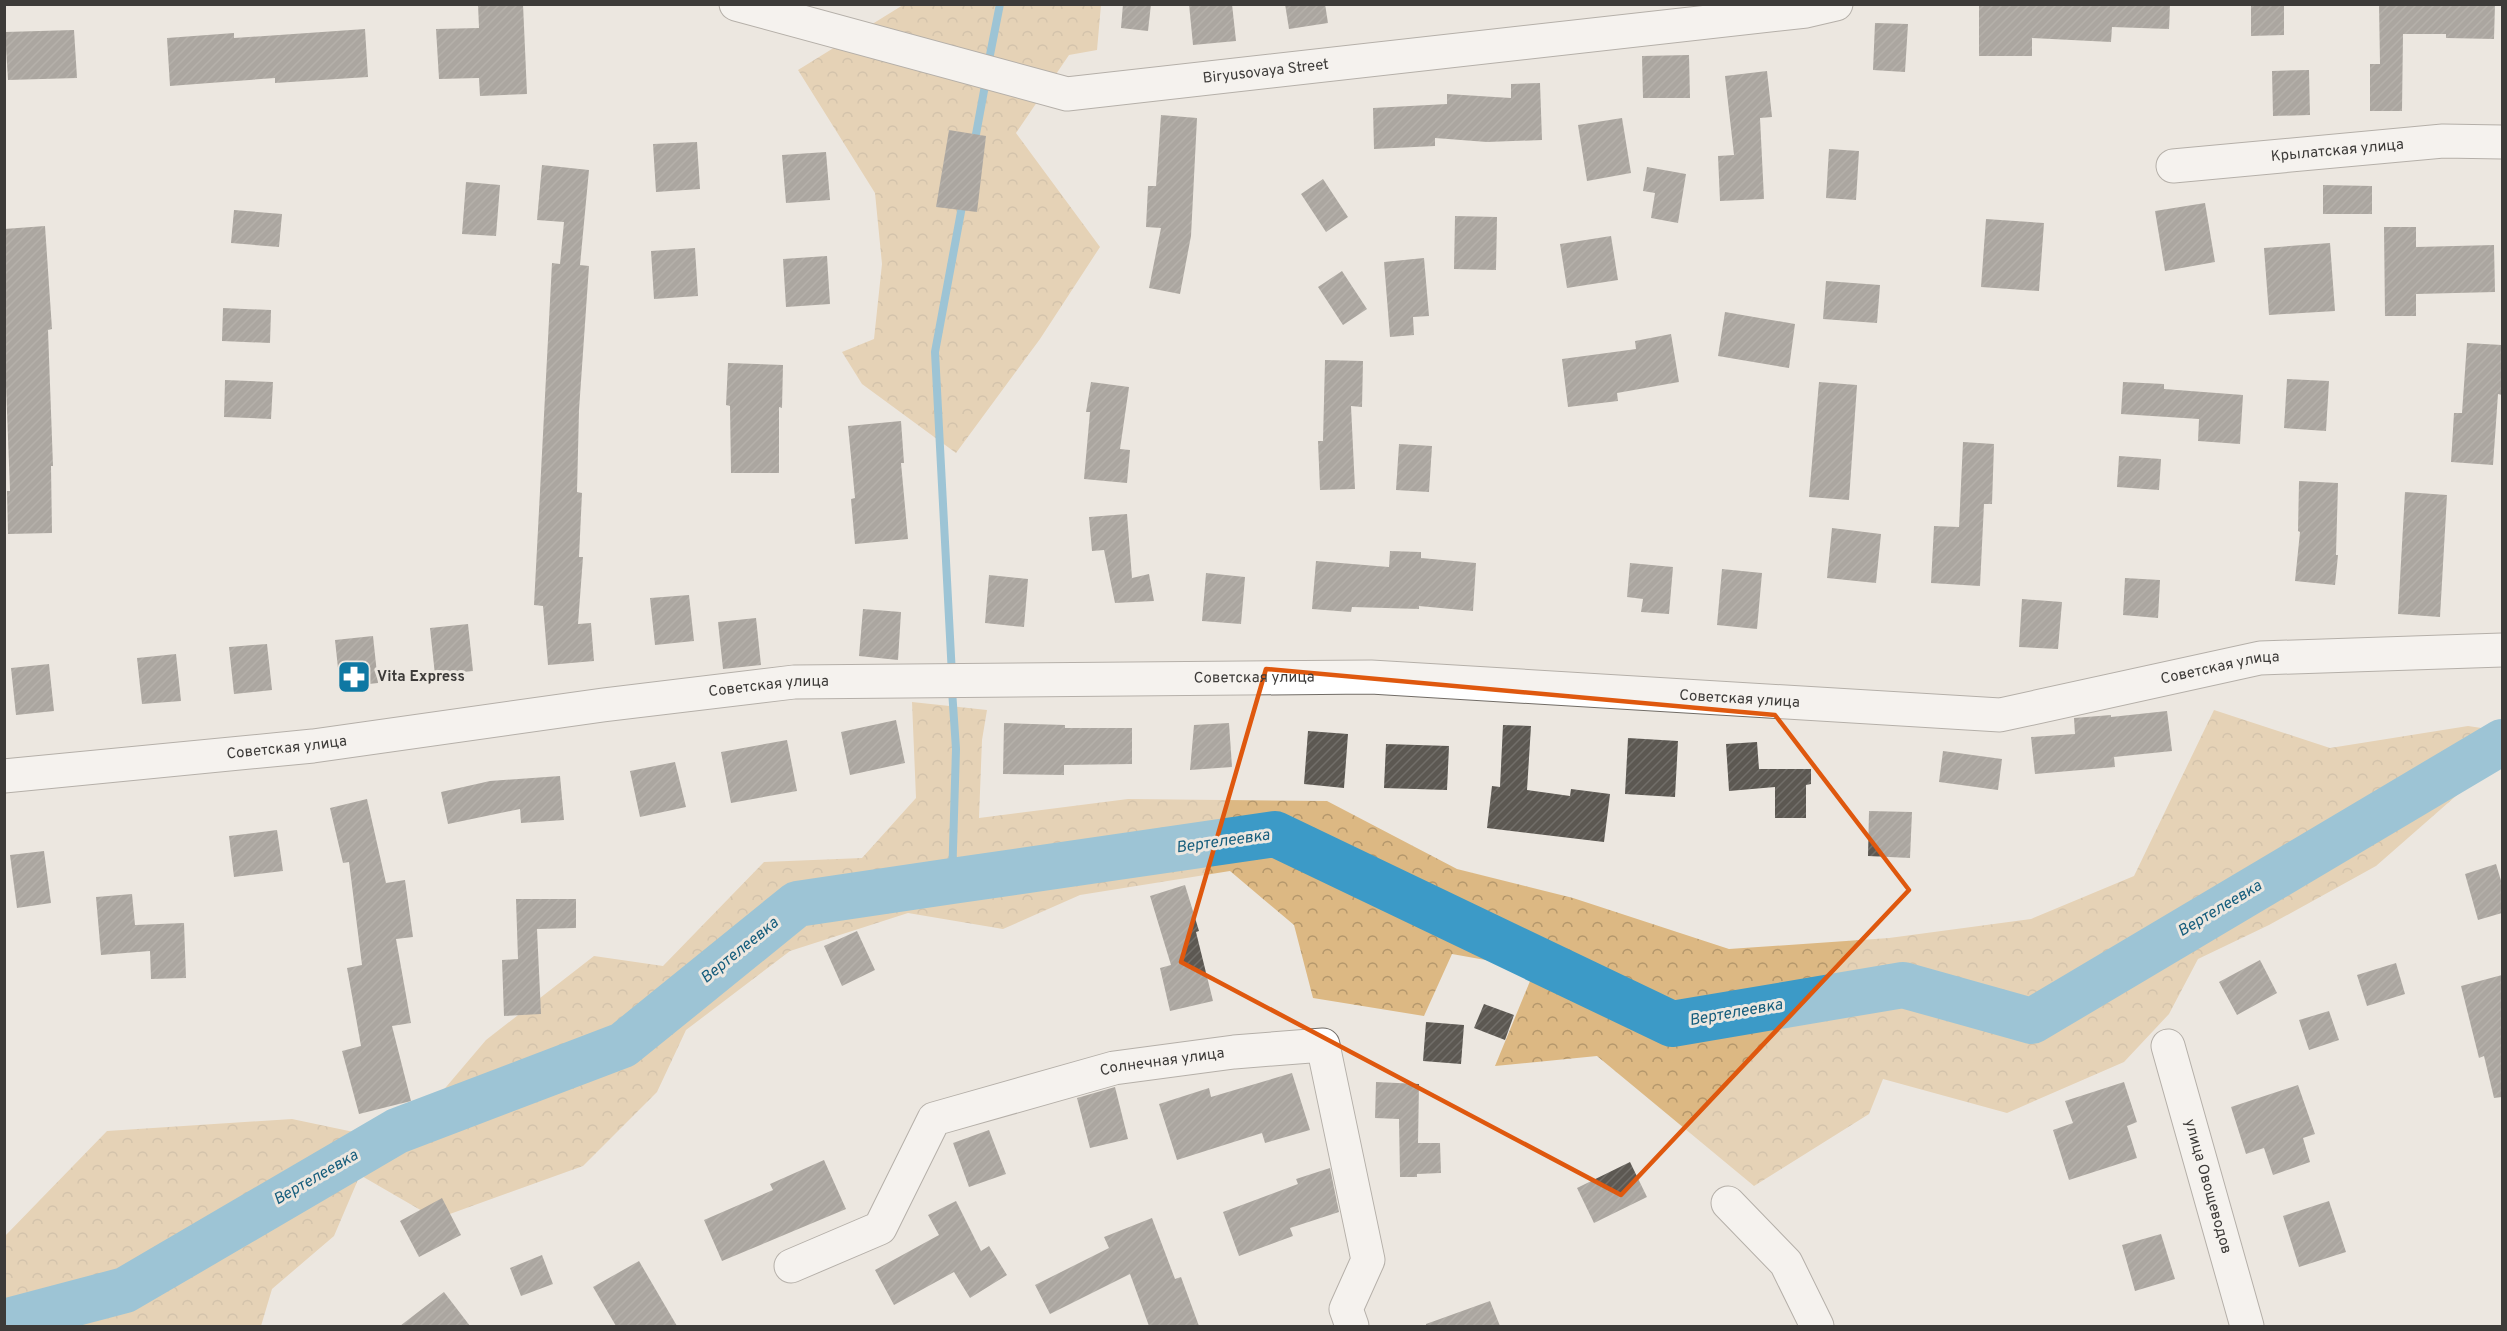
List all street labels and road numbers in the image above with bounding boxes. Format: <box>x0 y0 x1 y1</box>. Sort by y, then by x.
street label: Biryusovaya Street <box>1202 55 1330 88</box>
street label: Крылатская улица <box>2270 135 2405 166</box>
street label: Советская улица <box>2159 648 2280 689</box>
street label: Советская улица <box>1194 668 1315 688</box>
street label: Советская улица <box>707 672 829 702</box>
street label: Советская улица <box>1679 686 1801 712</box>
street label: Советская улица <box>226 732 348 764</box>
street label: Солнечная улица <box>1098 1044 1225 1081</box>
street label: улица Овощеводов <box>2180 1117 2236 1256</box>

